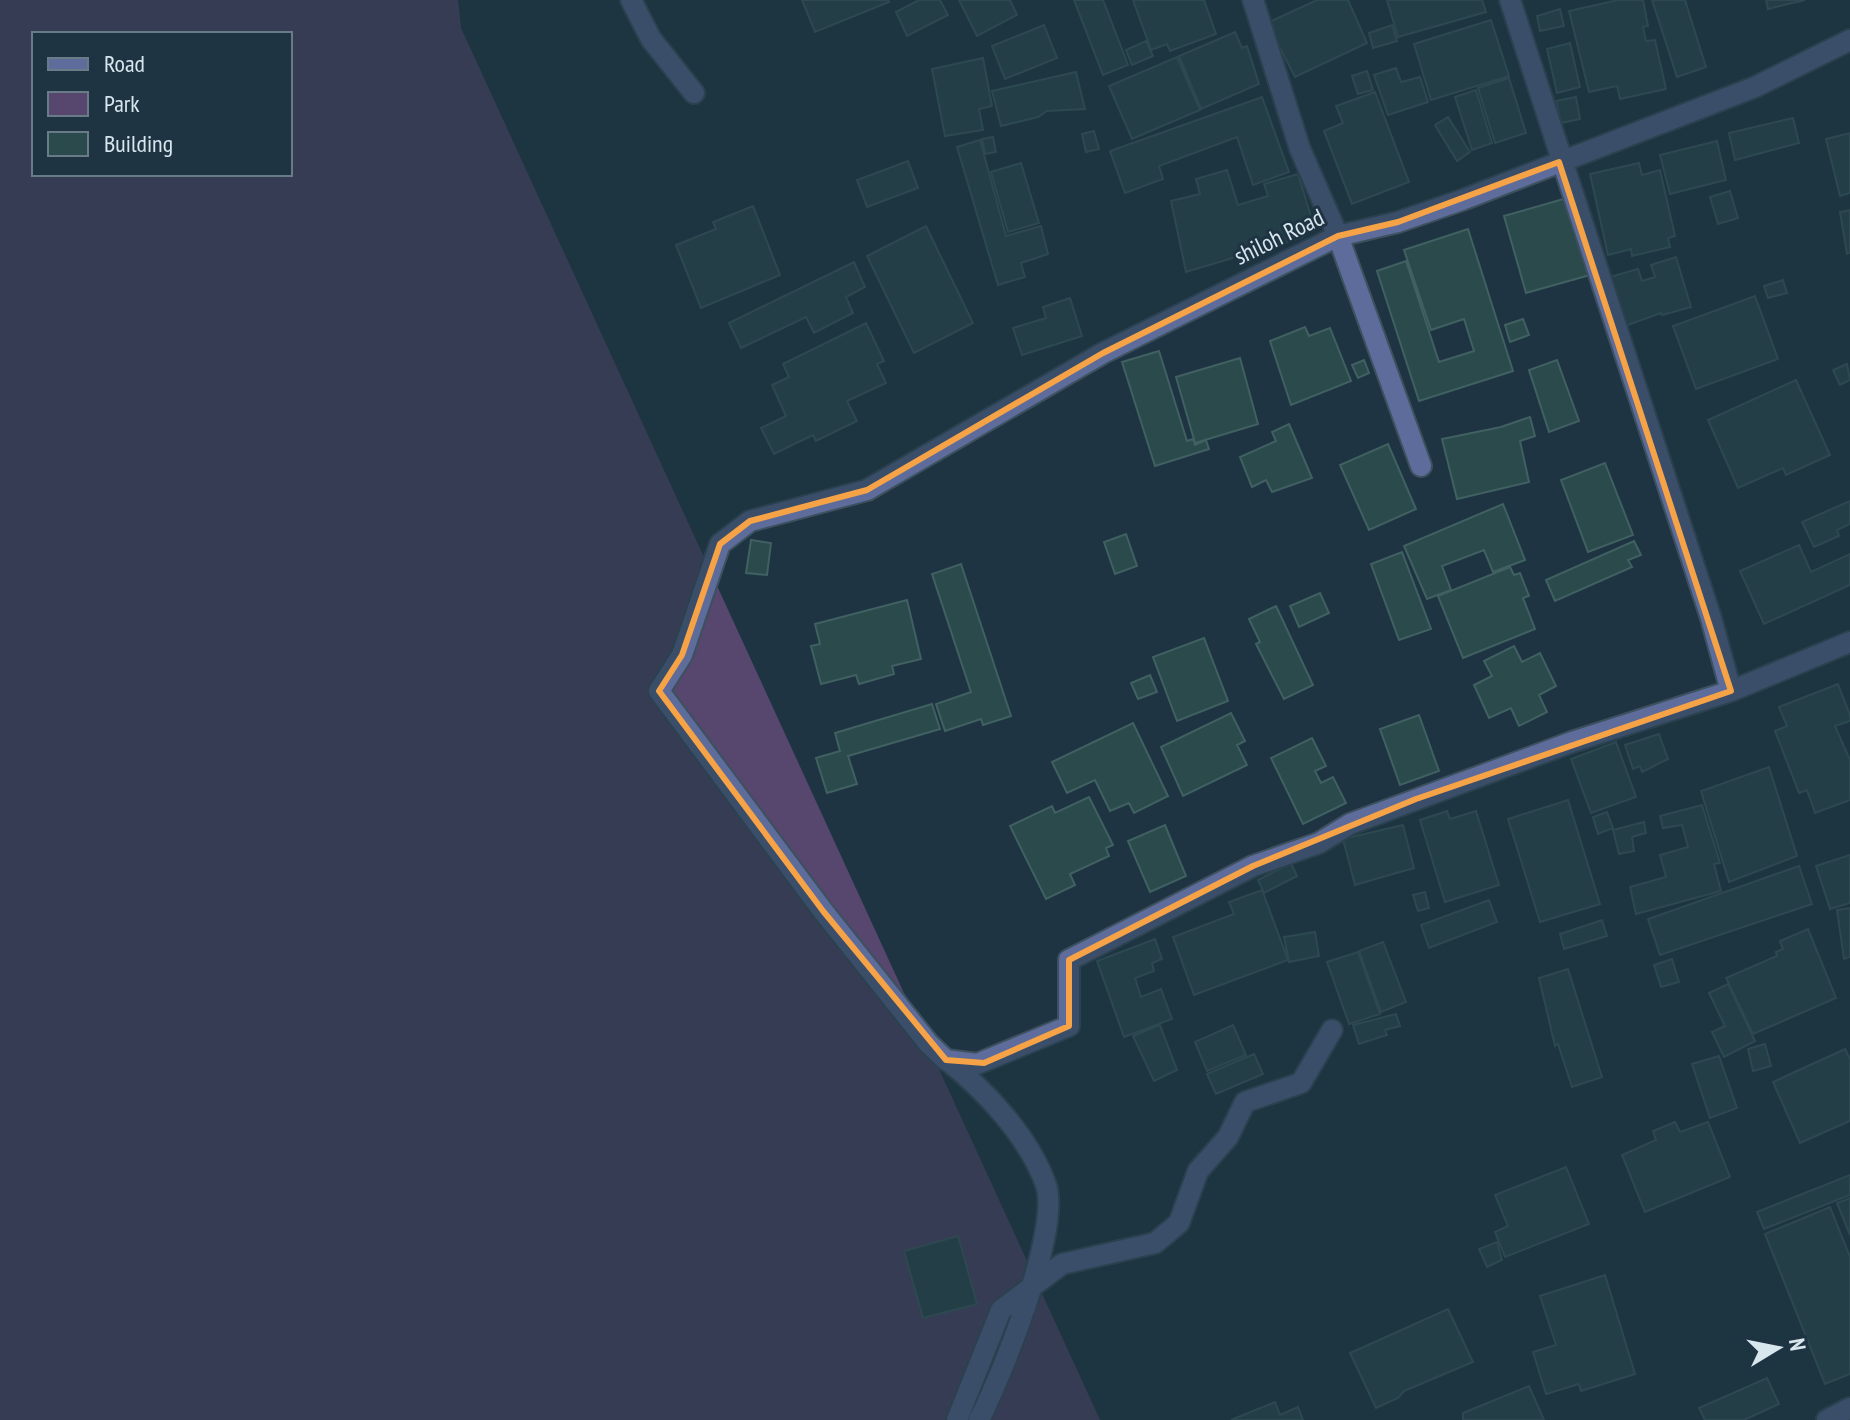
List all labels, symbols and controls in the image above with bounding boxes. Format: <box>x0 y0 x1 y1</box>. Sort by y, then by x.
legend <box>32 32 292 176</box>
text: Road <box>104 48 145 79</box>
text: Park <box>104 88 140 119</box>
text: Building <box>104 128 173 159</box>
street label: shiloh Road <box>1229 201 1329 272</box>
north arrow <box>1738 1308 1818 1388</box>
text: N <box>1783 1336 1813 1353</box>

